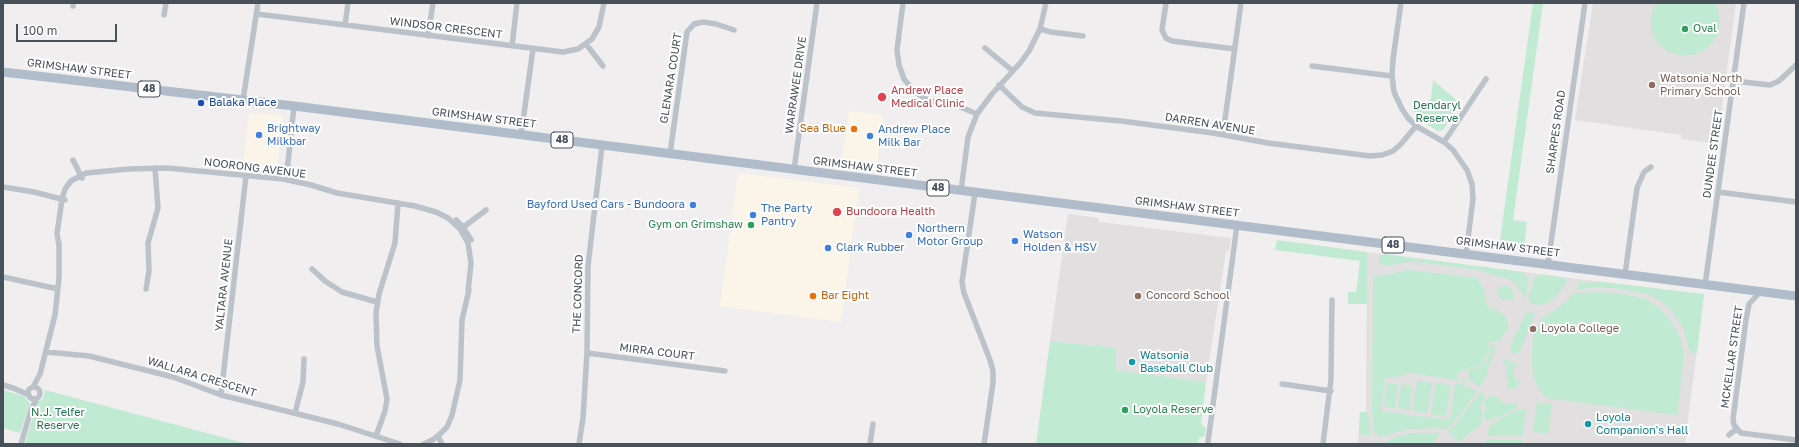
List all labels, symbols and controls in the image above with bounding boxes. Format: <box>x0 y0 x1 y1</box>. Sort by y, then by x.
street label: WINDSOR CRESCENT <box>389 15 503 41</box>
scale bar <box>18 16 119 42</box>
place label: Oval <box>1693 22 1717 36</box>
text: 100 m <box>23 23 57 38</box>
marker: Oval <box>1680 24 1690 34</box>
street label: GLENARA COURT <box>657 32 685 124</box>
street label: WARRAWEE DRIVE <box>783 35 809 135</box>
street label: GRIMSHAW STREET <box>26 56 132 82</box>
place label: Watsonia North Primary School <box>1660 72 1742 98</box>
marker: Watsonia North Primary School <box>1647 80 1657 90</box>
road number: 48 <box>138 81 160 97</box>
place label: Andrew Place Medical Clinic <box>891 84 965 110</box>
street label: SHARPES ROAD <box>1544 89 1568 175</box>
marker: Andrew Place Medical Clinic <box>876 91 888 103</box>
place label: Balaka Place <box>209 96 277 110</box>
marker: Balaka Place <box>196 98 206 108</box>
park label: Dendaryl Reserve <box>1413 99 1461 125</box>
street label: GRIMSHAW STREET <box>431 105 537 131</box>
street label: DUNDEE STREET <box>1700 109 1726 199</box>
street label: DARREN AVENUE <box>1164 110 1256 138</box>
place label: Brightway Milkbar <box>267 122 320 148</box>
place label: Sea Blue <box>800 122 846 136</box>
place label: Andrew Place Milk Bar <box>878 123 950 149</box>
marker: Sea Blue <box>849 124 859 134</box>
marker: Brightway Milkbar <box>254 130 264 140</box>
marker: Andrew Place Milk Bar <box>865 131 875 141</box>
road number: 48 <box>551 132 573 148</box>
street label: GRIMSHAW STREET <box>812 154 918 180</box>
street label: NOORONG AVENUE <box>203 155 307 181</box>
road number: 48 <box>927 180 949 196</box>
street label: GRIMSHAW STREET <box>1134 194 1240 220</box>
place label: Bayford Used Cars - Bundoora <box>527 198 685 212</box>
marker: Bayford Used Cars - Bundoora <box>688 200 698 210</box>
place label: The Party Pantry <box>761 202 812 228</box>
place label: Bundoora Health <box>846 205 935 219</box>
marker: Bundoora Health <box>831 206 843 218</box>
marker: The Party Pantry <box>748 210 758 220</box>
place label: Gym on Grimshaw <box>648 218 743 232</box>
marker: Gym on Grimshaw <box>746 220 756 230</box>
place label: Northern Motor Group <box>917 222 983 248</box>
place label: Watson Holden & HSV <box>1023 228 1097 254</box>
marker: Northern Motor Group <box>904 230 914 240</box>
street label: GRIMSHAW STREET <box>1455 234 1561 260</box>
marker: Watson Holden & HSV <box>1010 236 1020 246</box>
road number: 48 <box>1382 237 1404 253</box>
street label: YALTARA AVENUE <box>213 238 235 332</box>
place label: Clark Rubber <box>836 241 905 255</box>
marker: Clark Rubber <box>823 243 833 253</box>
street label: THE CONCORD <box>570 254 586 334</box>
place label: Bar Eight <box>821 289 869 303</box>
place label: Concord School <box>1146 289 1230 303</box>
marker: Bar Eight <box>808 291 818 301</box>
marker: Concord School <box>1133 291 1143 301</box>
street label: MCKELLAR STREET <box>1718 305 1746 409</box>
place label: Loyola College <box>1541 322 1619 336</box>
marker: Loyola College <box>1528 324 1538 334</box>
street label: MIRRA COURT <box>619 341 695 363</box>
place label: Watsonia Baseball Club <box>1140 349 1213 375</box>
street label: WALLARA CRESCENT <box>146 354 258 400</box>
marker: Watsonia Baseball Club <box>1127 357 1137 367</box>
place label: Loyola Reserve <box>1133 403 1213 417</box>
marker: Loyola Reserve <box>1120 405 1130 415</box>
park label: N.J. Telfer Reserve <box>31 406 85 432</box>
place label: Loyola Companion's Hall <box>1596 411 1688 437</box>
marker: Loyola Companion's Hall <box>1583 419 1593 429</box>

